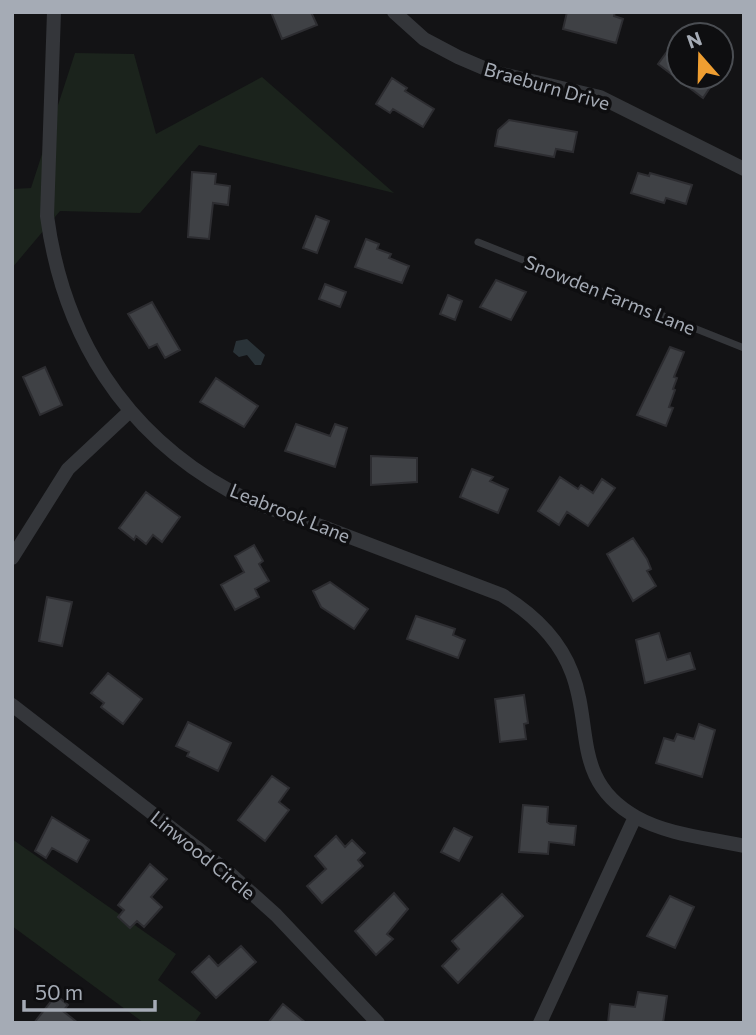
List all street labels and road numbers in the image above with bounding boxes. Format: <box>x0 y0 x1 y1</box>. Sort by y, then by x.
street label: Braeburn Drive <box>482 57 613 114</box>
street label: Snowden Farms Lane <box>521 250 699 339</box>
street label: Leabrook Lane <box>227 478 354 547</box>
street label: Linwood Circle <box>146 805 260 904</box>

